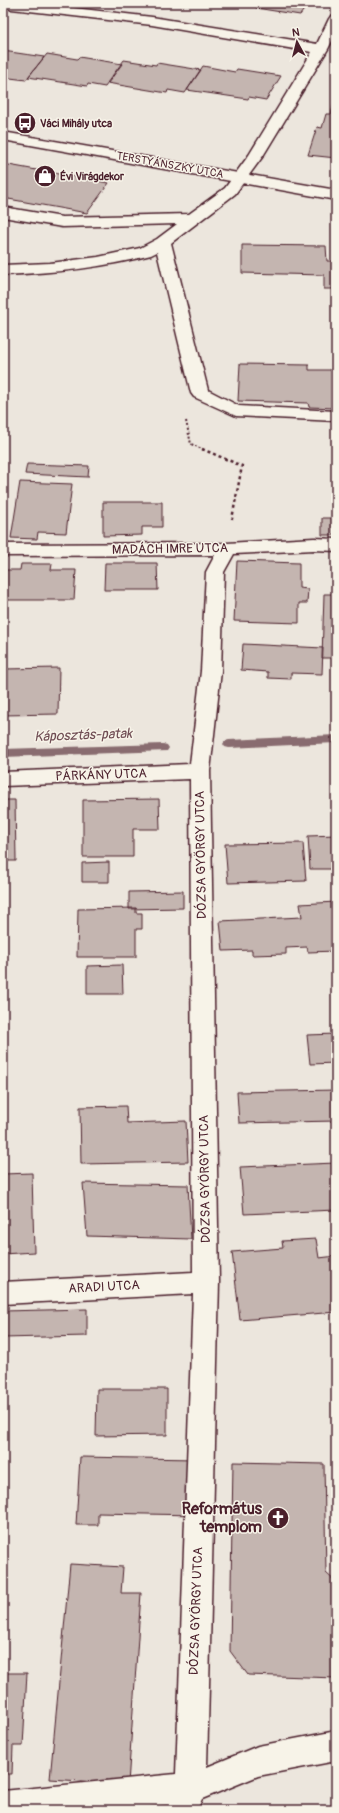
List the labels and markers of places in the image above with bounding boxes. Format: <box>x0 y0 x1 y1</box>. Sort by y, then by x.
bus stop icon: Váci Mihály utca <box>12 110 38 136</box>
place label: Váci Mihály utca <box>40 117 112 130</box>
shop icon: Évi Virágdekor <box>32 163 58 189</box>
place label: Évi Virágdekor <box>60 169 125 183</box>
place label: Református templom <box>182 1499 263 1537</box>
church icon: Református templom <box>265 1505 291 1531</box>

